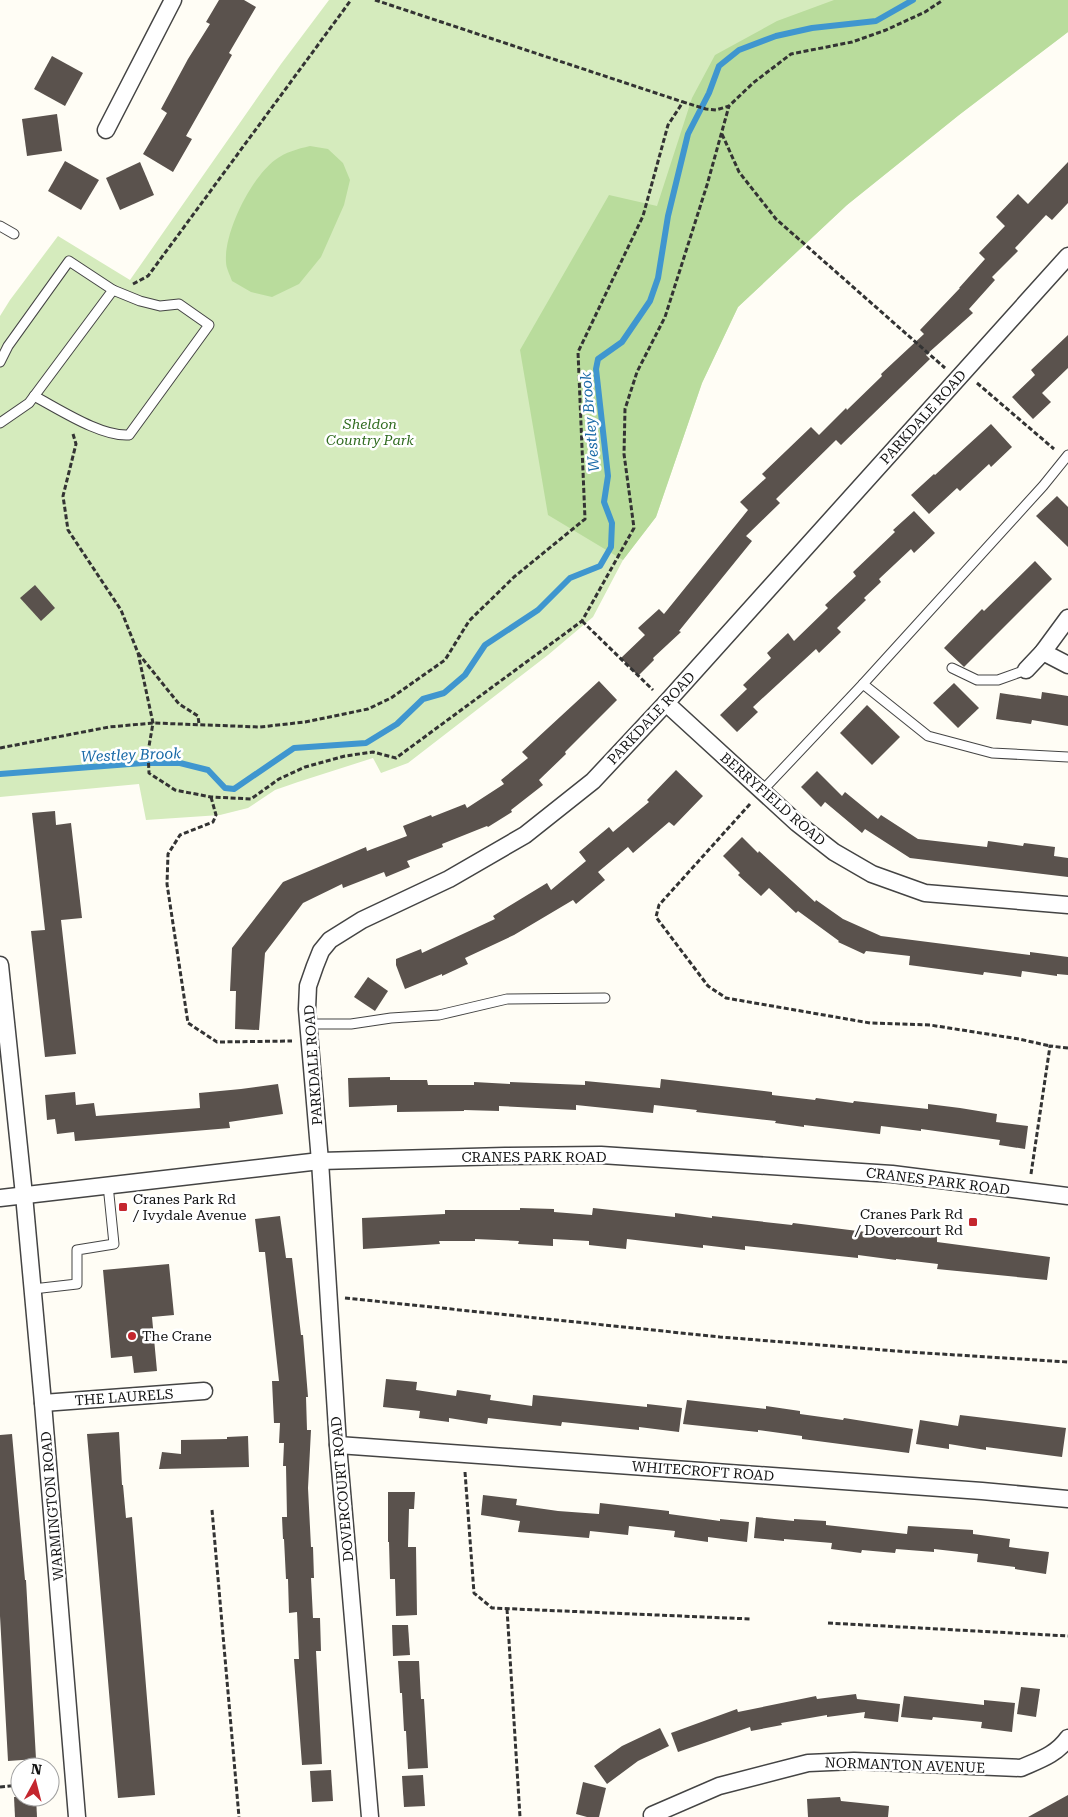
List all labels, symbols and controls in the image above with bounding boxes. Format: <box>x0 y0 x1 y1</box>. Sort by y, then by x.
street label: PARKDALE ROAD <box>877 367 969 467</box>
water label: Westley Brook <box>577 370 603 473</box>
park label: Sheldon Country Park <box>326 416 414 448</box>
street label: PARKDALE ROAD <box>604 668 698 768</box>
water label: Westley Brook <box>81 744 182 766</box>
street label: BERRYFIELD ROAD <box>717 749 829 849</box>
street label: PARKDALE ROAD <box>301 1004 325 1126</box>
street label: CRANES PARK ROAD <box>462 1149 607 1165</box>
street label: CRANES PARK ROAD <box>865 1164 1011 1198</box>
place label: Cranes Park Rd / Ivydale Avenue <box>132 1191 247 1223</box>
marker: Cranes Park Rd / Ivydale Avenue <box>117 1201 129 1213</box>
place label: Cranes Park Rd / Dovercourt Rd <box>854 1206 963 1238</box>
marker: Cranes Park Rd / Dovercourt Rd <box>967 1216 979 1228</box>
place label: The Crane <box>142 1328 212 1344</box>
marker: The Crane <box>126 1330 138 1342</box>
street label: THE LAURELS <box>74 1386 174 1408</box>
street label: DOVERCOURT ROAD <box>328 1415 356 1562</box>
street label: WARMINGTON ROAD <box>37 1430 67 1581</box>
street label: WHITECROFT ROAD <box>631 1458 775 1484</box>
street label: NORMANTON AVENUE <box>825 1754 986 1776</box>
north arrow <box>10 1757 60 1807</box>
text: N <box>30 1760 43 1778</box>

